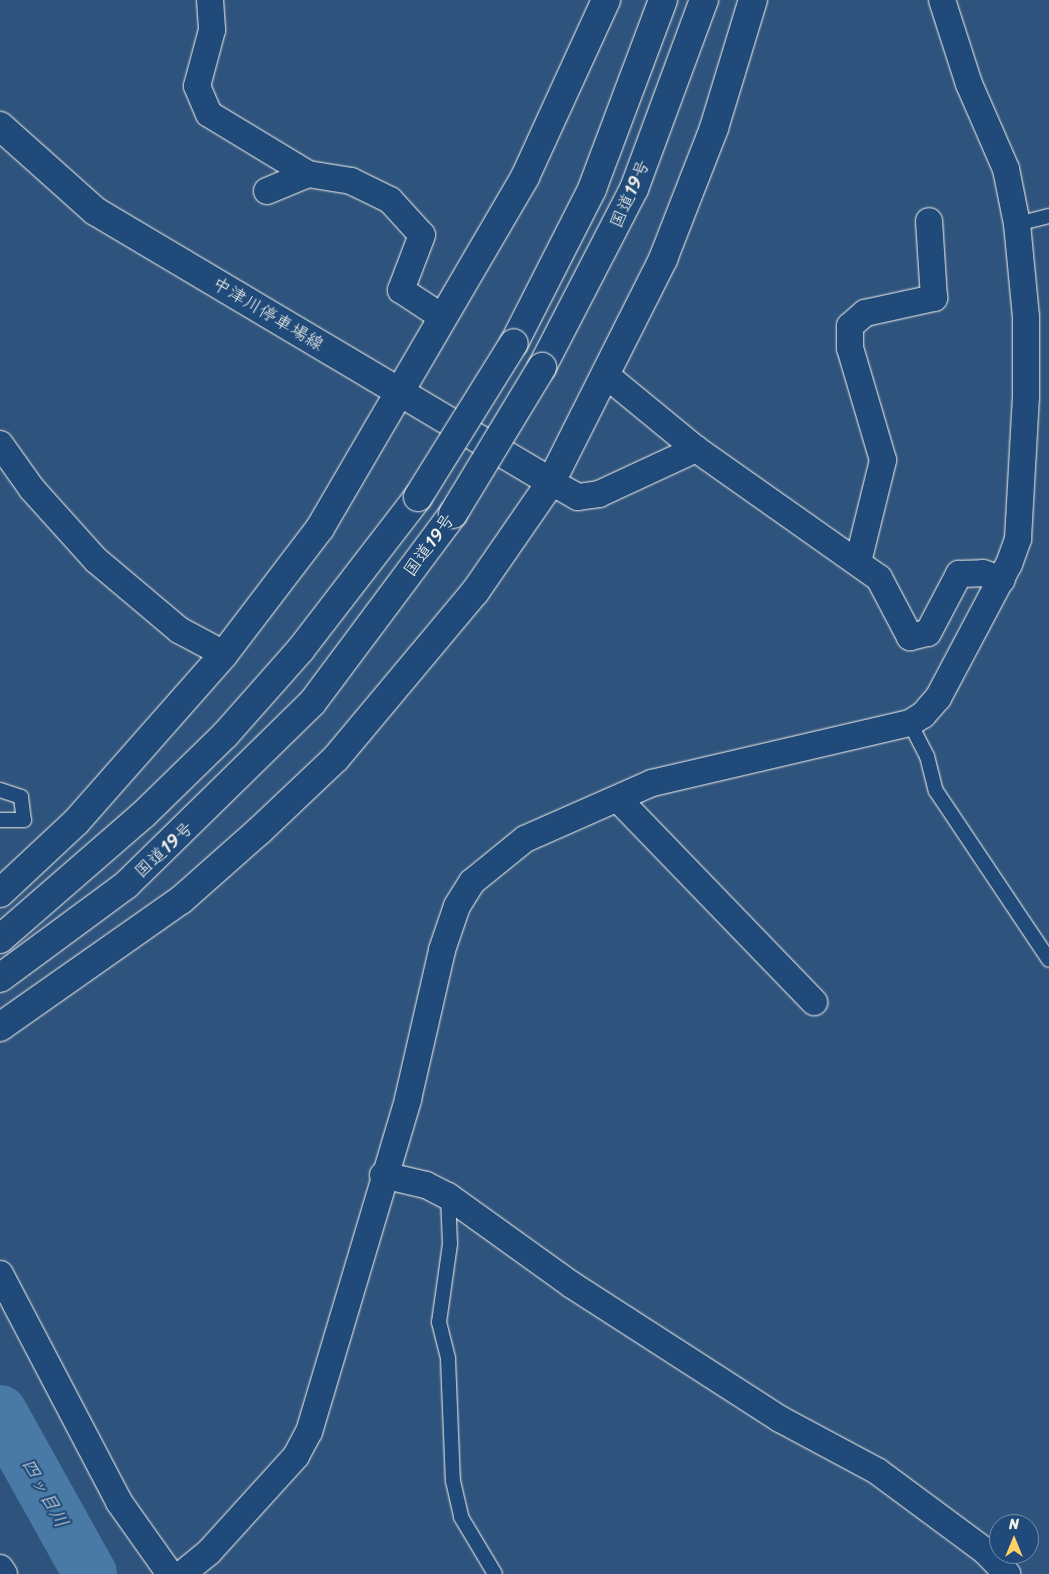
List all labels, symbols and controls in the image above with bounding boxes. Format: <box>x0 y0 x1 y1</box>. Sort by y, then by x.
street label: 国道19号 <box>605 156 655 232</box>
street label: 中津川停車場線 <box>208 272 328 356</box>
street label: 国道19号 <box>399 509 459 581</box>
street label: 国道19号 <box>130 817 198 883</box>
water label: 四ッ目川 <box>17 1454 73 1532</box>
text: N <box>1009 1512 1019 1537</box>
north arrow <box>989 1514 1039 1564</box>

